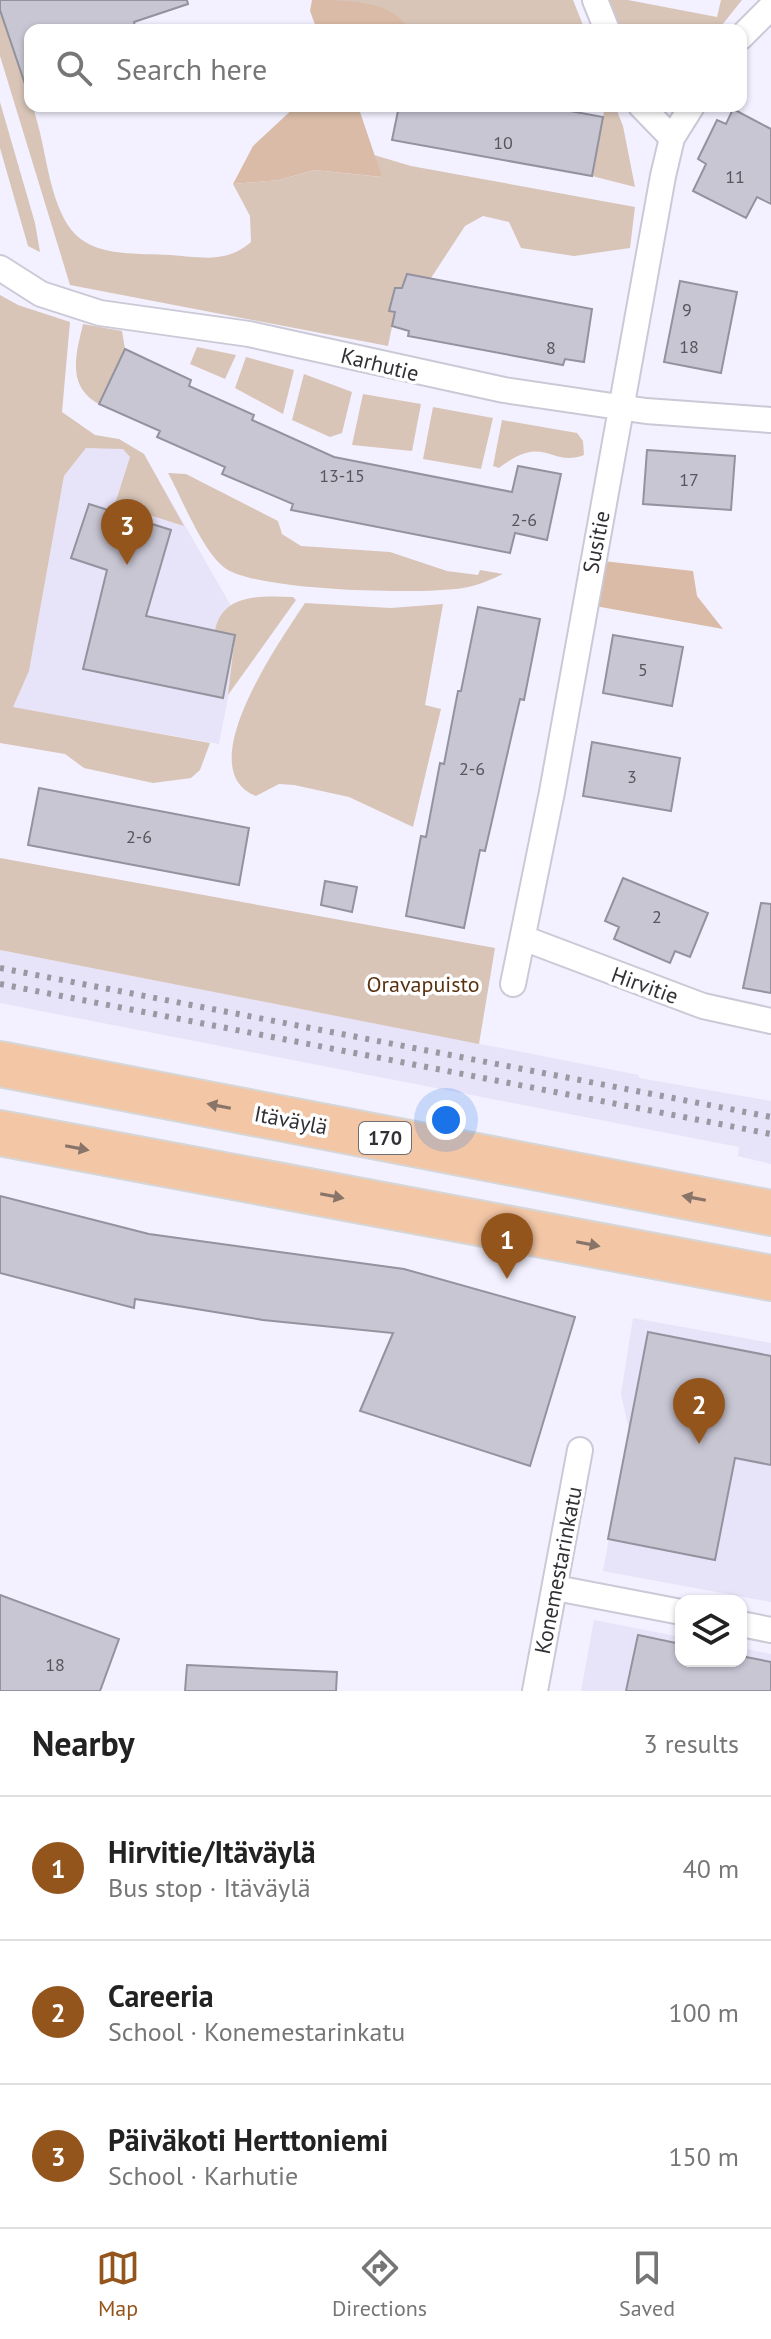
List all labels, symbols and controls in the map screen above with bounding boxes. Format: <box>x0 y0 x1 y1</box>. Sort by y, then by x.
search box <box>24 24 747 112</box>
icon: search <box>52 46 96 90</box>
text: Search here <box>116 49 267 88</box>
house number: 10 <box>493 131 513 154</box>
house number: 11 <box>725 165 745 188</box>
house number: 9 <box>682 298 692 321</box>
house number: 18 <box>679 335 699 358</box>
house number: 8 <box>546 336 556 359</box>
street label: Karhutie <box>338 341 422 387</box>
house number: 13-15 <box>319 464 365 487</box>
house number: 17 <box>679 468 699 491</box>
pin: 3 <box>101 499 153 565</box>
house number: 2-6 <box>511 508 537 531</box>
street label: Susitie <box>576 508 616 576</box>
house number: 5 <box>638 658 648 681</box>
house number: 2-6 <box>459 757 485 780</box>
house number: 3 <box>627 765 637 788</box>
house number: 2-6 <box>126 825 152 848</box>
house number: 2 <box>652 905 662 928</box>
street label: Hirvitie <box>608 960 682 1010</box>
park label: Oravapuisto <box>367 970 479 998</box>
one-way arrow <box>207 1099 232 1112</box>
street label: Itäväylä <box>252 1099 330 1141</box>
your location <box>426 1100 466 1140</box>
road number: 170 <box>359 1122 411 1154</box>
one-way arrow <box>64 1142 89 1154</box>
one-way arrow <box>320 1190 345 1202</box>
one-way arrow <box>682 1192 707 1204</box>
pin: 1 <box>481 1213 533 1279</box>
one-way arrow <box>575 1238 600 1250</box>
pin: 2 <box>673 1378 725 1444</box>
street label: Konemestarinkatu <box>528 1484 588 1656</box>
map controls <box>675 1595 747 1667</box>
button: layers <box>675 1595 747 1667</box>
house number: 18 <box>45 1653 65 1676</box>
text: Nearby <box>32 1721 134 1765</box>
text: 3 results <box>644 1727 739 1760</box>
text: Hirvitie/Itäväylä <box>108 1832 316 1871</box>
text: 1 <box>51 1852 65 1885</box>
text: 40 m <box>683 1852 739 1885</box>
text: Bus stop · Itäväylä <box>108 1871 311 1904</box>
text: Careeria <box>108 1976 214 2015</box>
text: 2 <box>51 1996 65 2029</box>
text: 100 m <box>668 1996 739 2029</box>
text: School · Konemestarinkatu <box>108 2015 405 2048</box>
text: Päiväkoti Herttoniemi <box>108 2120 388 2159</box>
text: 3 <box>51 2140 65 2173</box>
text: 150 m <box>668 2140 739 2173</box>
text: School · Karhutie <box>108 2159 298 2192</box>
tab: Map <box>96 2246 140 2322</box>
tab: Directions <box>332 2246 427 2322</box>
tab: Saved <box>619 2246 675 2322</box>

